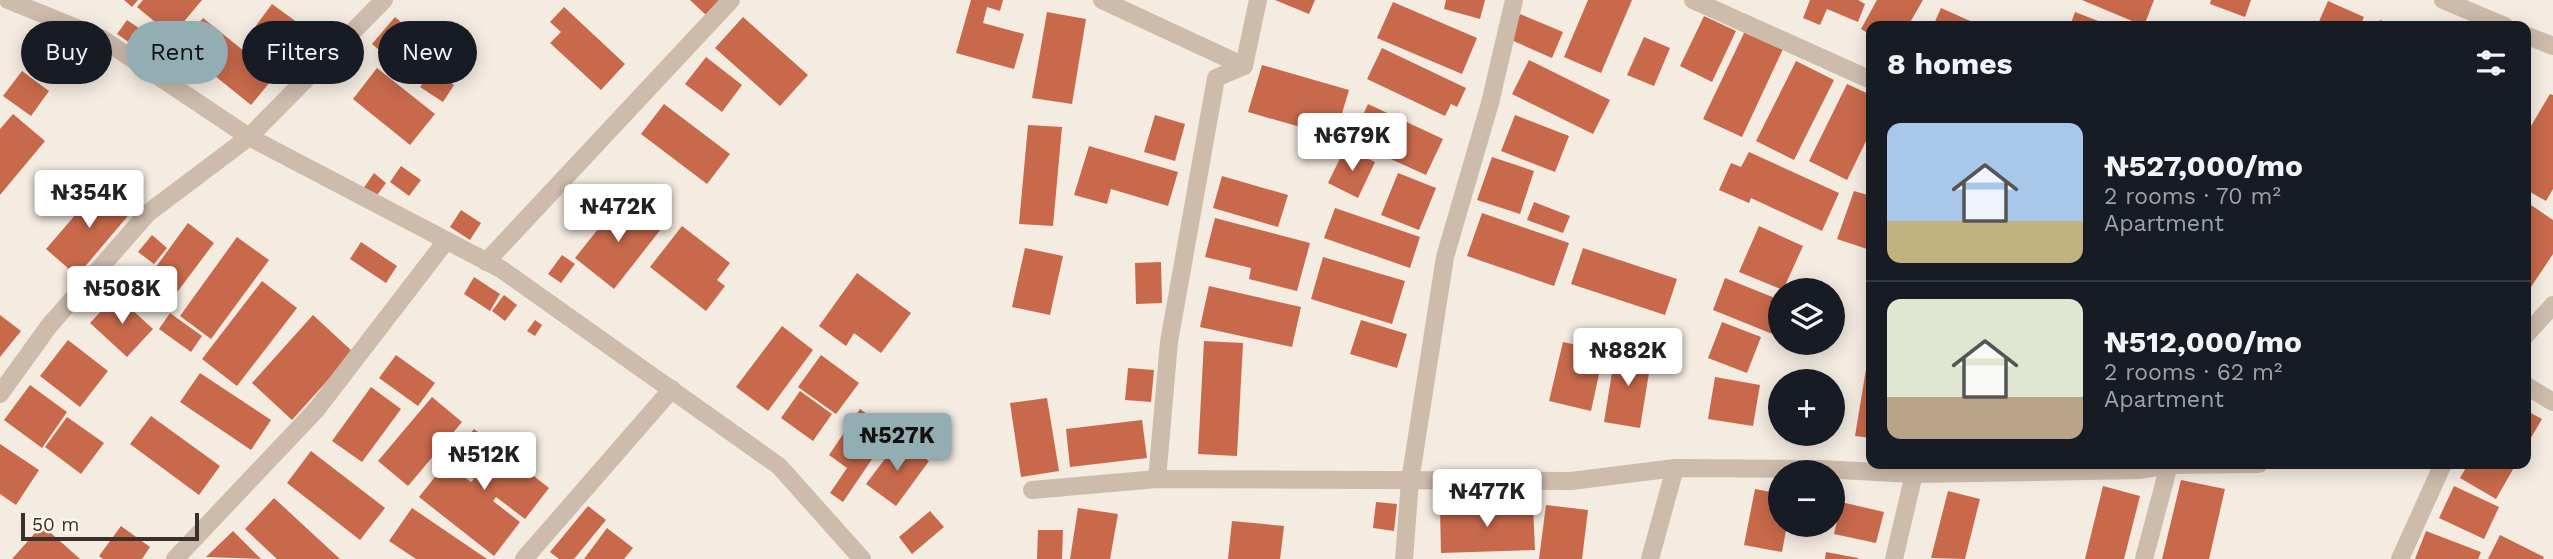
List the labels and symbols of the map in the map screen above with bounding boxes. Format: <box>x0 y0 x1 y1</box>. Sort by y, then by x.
pin: ₦679K <box>1303 114 1401 173</box>
pin: ₦354K <box>40 170 138 230</box>
pin: ₦472K <box>569 184 667 244</box>
pin: ₦508K <box>73 266 171 326</box>
pin: ₦882K <box>1579 328 1677 388</box>
pin: ₦527K <box>848 414 946 473</box>
pin: ₦512K <box>435 433 533 492</box>
pin: ₦477K <box>1438 470 1536 529</box>
scale bar <box>21 510 200 542</box>

